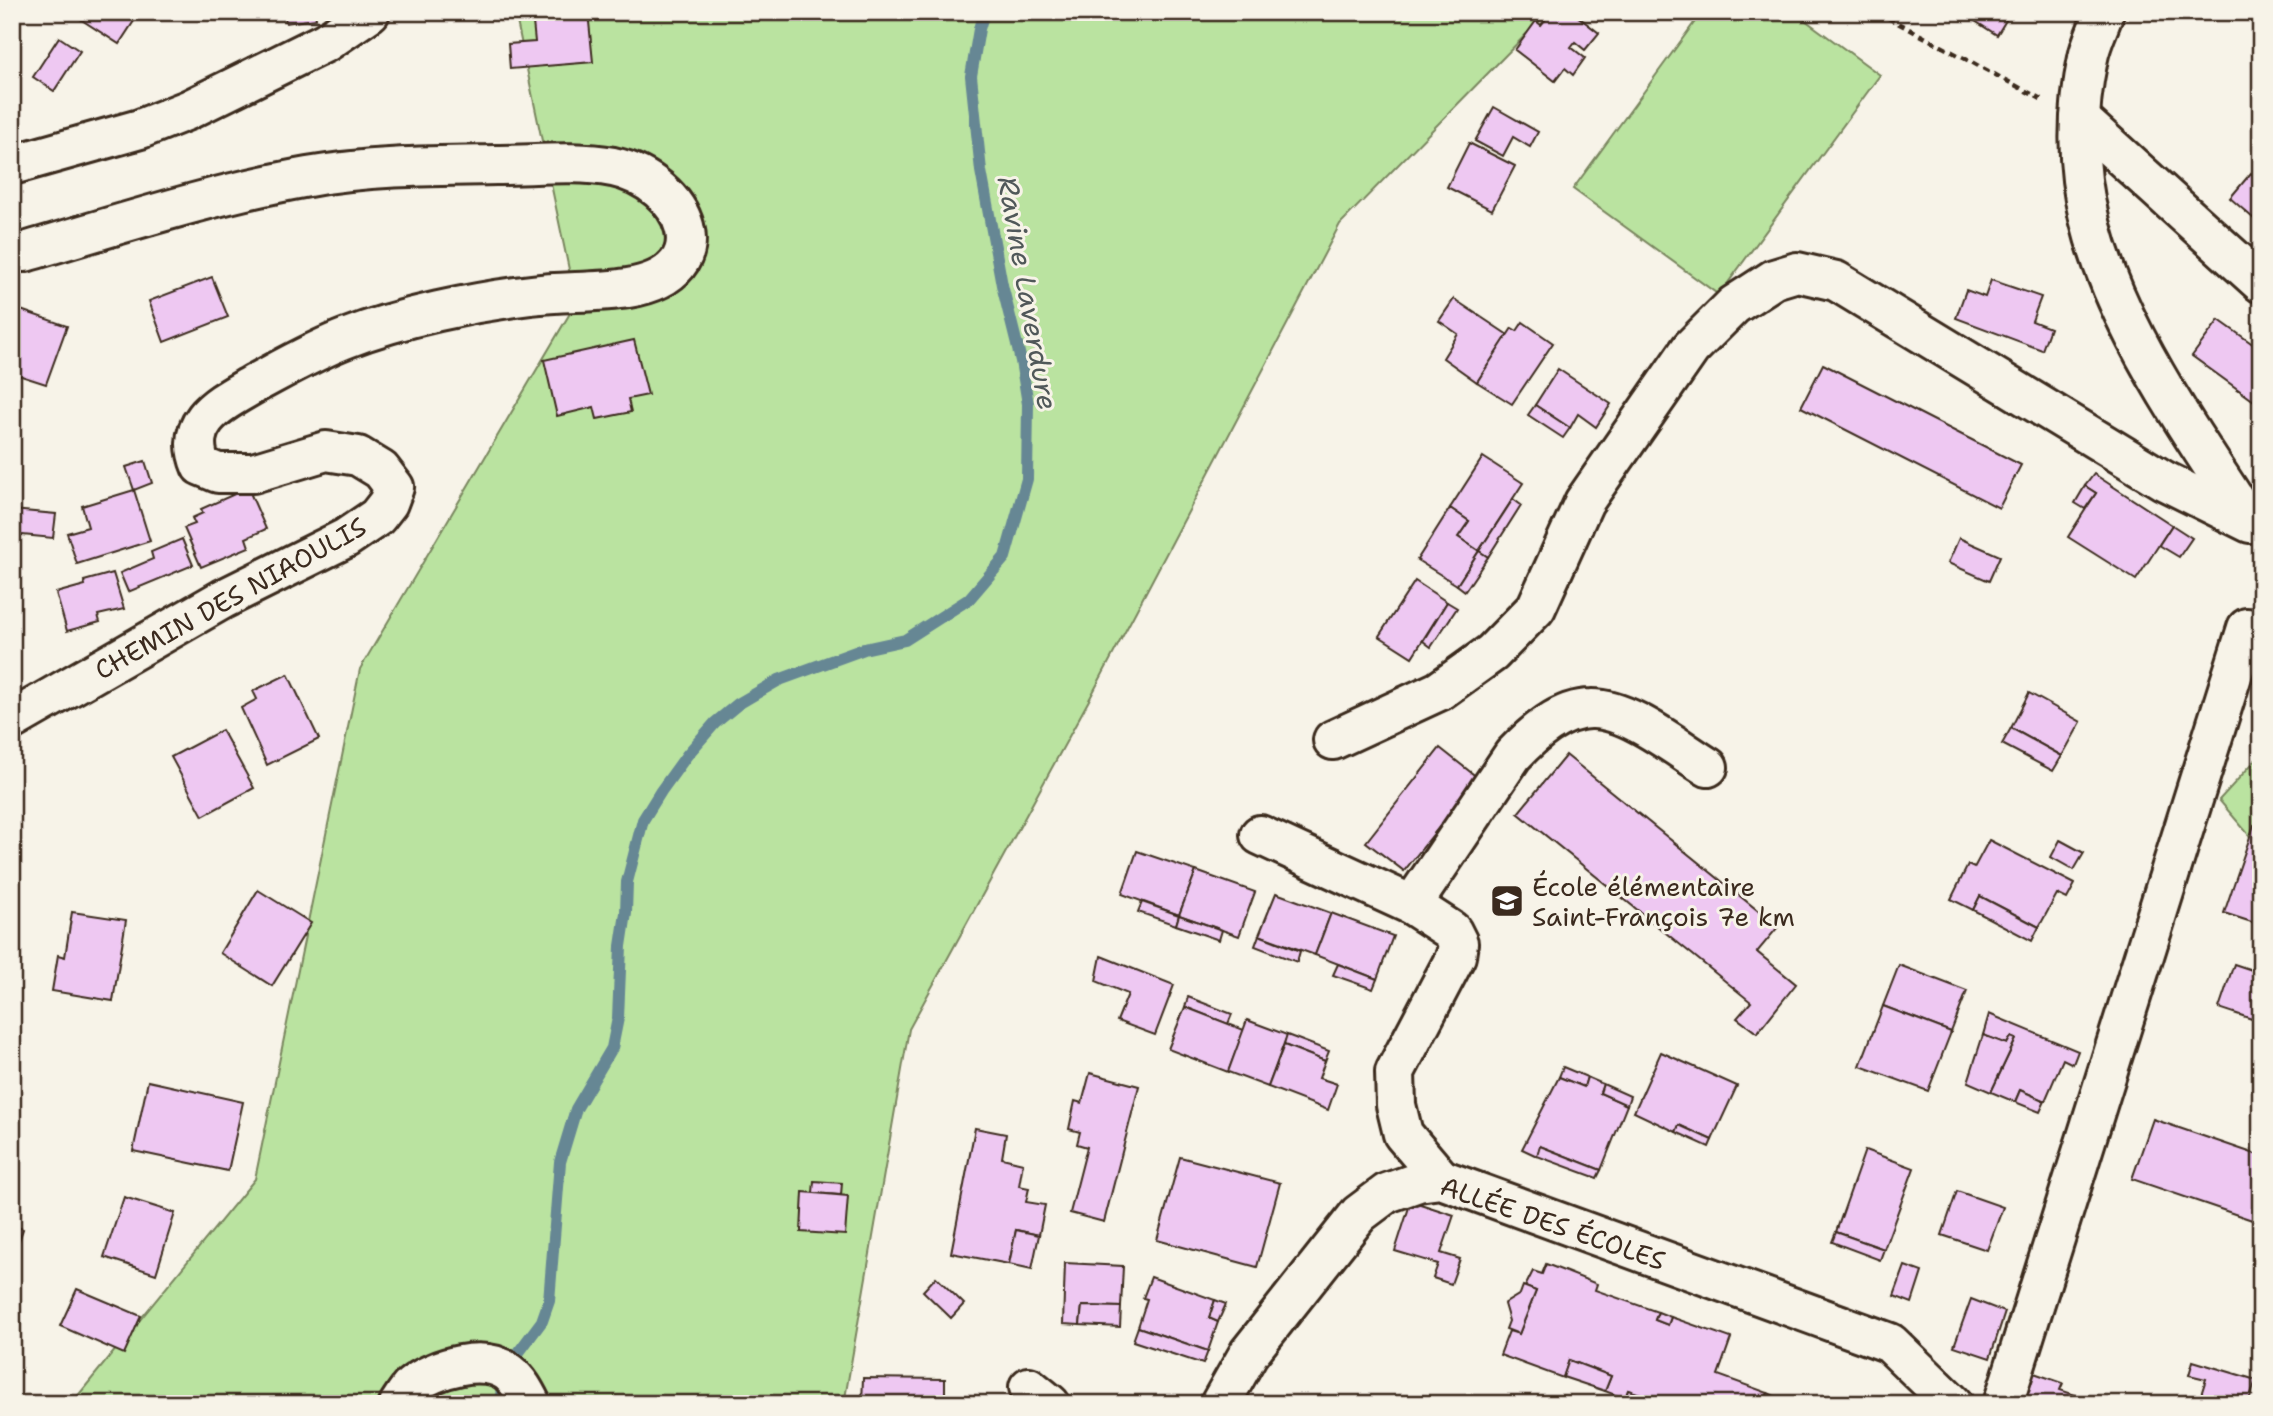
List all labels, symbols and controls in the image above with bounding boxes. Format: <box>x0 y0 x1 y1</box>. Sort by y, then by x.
water label: Ravine Laverdure <box>989 173 1067 413</box>
street label: CHEMIN DES NIAOULIS <box>88 509 372 687</box>
place label: École élémentaire Saint-François 7e km <box>1532 869 1795 934</box>
school or university icon: École élémentaire Saint-François 7e km <box>1488 882 1526 920</box>
street label: ALLÉE DES ÉCOLES <box>1436 1168 1670 1278</box>

